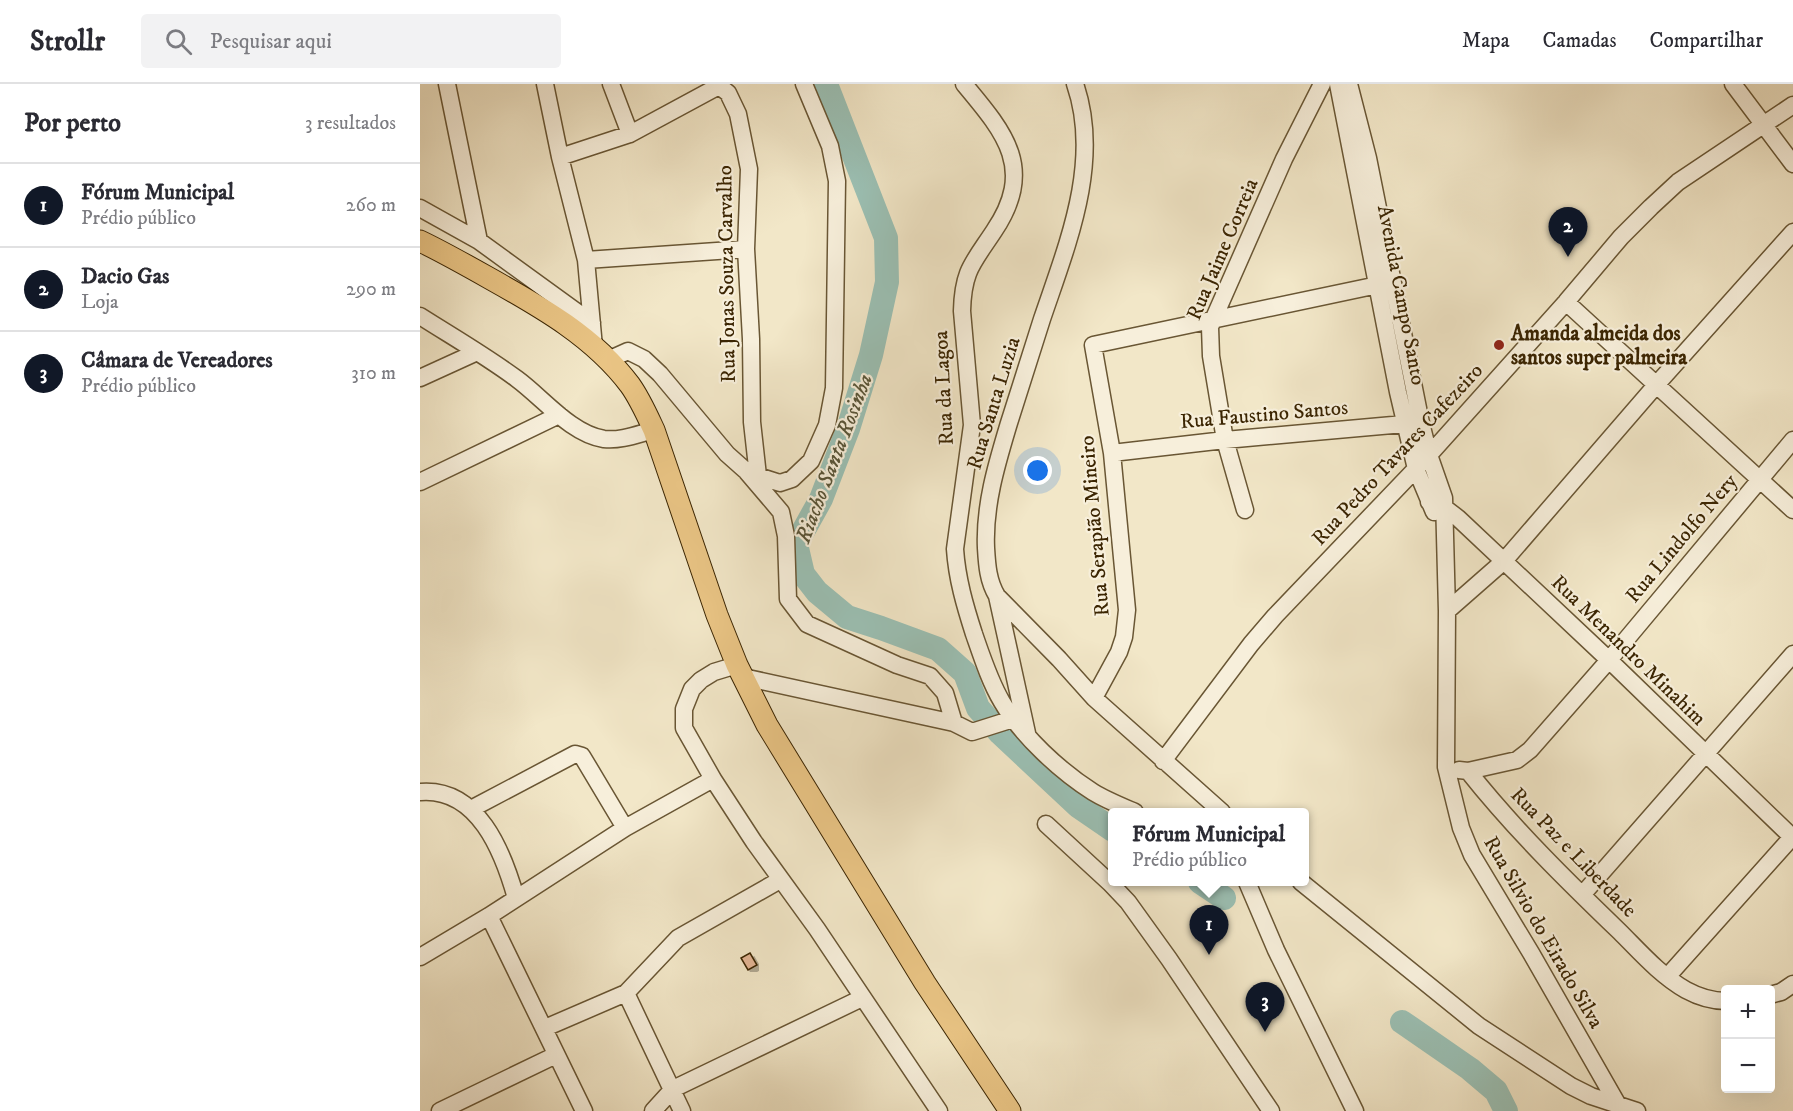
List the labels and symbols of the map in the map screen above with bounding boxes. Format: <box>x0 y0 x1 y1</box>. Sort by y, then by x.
street label: Rua Jonas Souza Carvalho <box>712 165 742 383</box>
street label: Rua Jaime Correia <box>1181 175 1265 324</box>
street label: Avenida Campo Santo <box>1371 203 1431 387</box>
pin: 2 <box>1548 208 1588 257</box>
place label: Amanda almeida dos santos super palmeira <box>1510 321 1688 371</box>
street label: Rua da Lagoa <box>928 330 960 446</box>
street label: Rua Santa Luzia <box>961 334 1026 473</box>
marker: Amanda almeida dos santos super palmeira <box>1492 338 1506 352</box>
street label: Rua Pedro Tavares Cafezeiro <box>1307 358 1489 551</box>
water label: Riacho Santa Rosinha <box>789 370 879 548</box>
street label: Rua Faustino Santos <box>1179 395 1349 435</box>
street label: Rua Serapião Mineiro <box>1074 435 1116 617</box>
your location <box>1023 456 1052 485</box>
street label: Rua Lindolfo Nery <box>1620 468 1744 608</box>
street label: Rua Menandro Minahim <box>1545 570 1711 732</box>
street label: Rua Paz e Liberdade <box>1505 782 1642 923</box>
street label: Rua Silvio do Eirado Silva <box>1477 832 1609 1033</box>
pin: 1 <box>1190 906 1228 955</box>
pin: 3 <box>1246 982 1284 1032</box>

